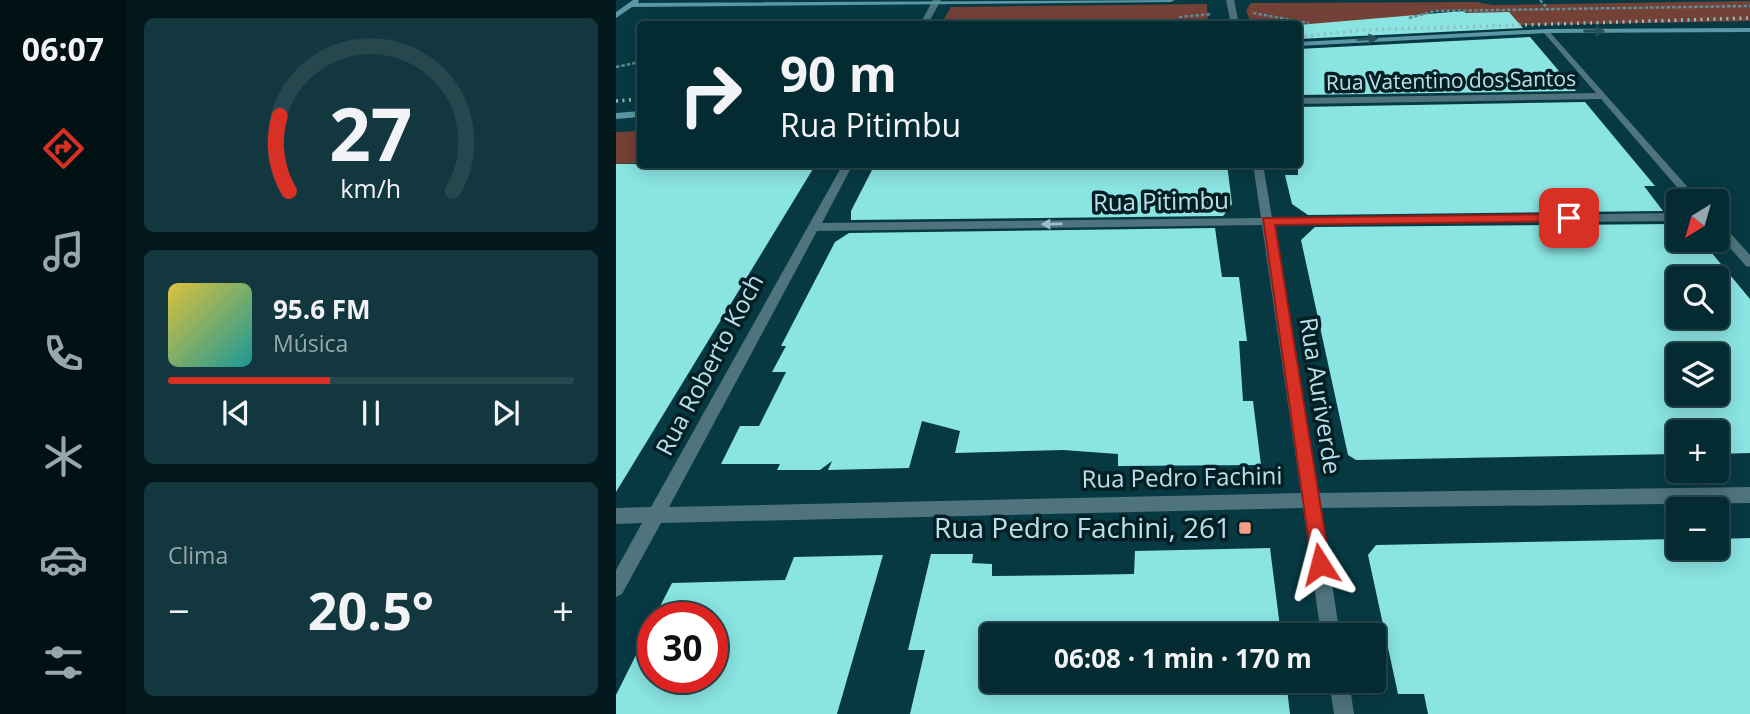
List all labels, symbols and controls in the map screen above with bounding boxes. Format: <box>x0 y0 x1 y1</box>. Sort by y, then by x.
one-way arrow <box>1583 25 1605 37</box>
text: 06:07 <box>22 27 104 70</box>
one-way arrow <box>1356 33 1378 44</box>
text: 90 m <box>780 40 897 106</box>
icon: right <box>665 49 756 140</box>
street label: Rua Vatentino dos Santos <box>1326 64 1576 96</box>
text: 27 <box>329 83 413 182</box>
text: Rua Pitimbu <box>780 103 961 146</box>
icon: directions <box>39 124 88 173</box>
text: km/h <box>341 171 401 205</box>
street label: Rua Pitimbu <box>1093 183 1229 218</box>
pin <box>1539 188 1599 248</box>
north arrow <box>1666 189 1729 252</box>
map controls <box>1666 189 1729 560</box>
icon: arrive <box>1550 199 1588 237</box>
one-way arrow <box>1041 218 1063 230</box>
icon: music <box>39 227 88 276</box>
button: search <box>1666 266 1729 329</box>
street label: Rua Roberto Koch <box>647 268 770 461</box>
text: 95.6 FM <box>273 291 371 327</box>
street label: Rua Auriverde <box>1293 315 1350 477</box>
text: Música <box>273 327 348 359</box>
icon: phone <box>39 329 88 378</box>
button: layers <box>1666 343 1729 406</box>
icon: previous <box>217 394 255 432</box>
icon: pause <box>352 394 390 432</box>
icon: next <box>487 394 525 432</box>
button: + <box>1666 420 1729 483</box>
icon: climate <box>39 432 88 481</box>
street label: Rua Pedro Fachini <box>1081 458 1283 495</box>
button: − <box>1666 497 1729 560</box>
place label: Rua Pedro Fachini, 261 <box>934 508 1231 546</box>
marker: Rua Pedro Fachini, 261 <box>1237 520 1253 536</box>
position arrow <box>1283 527 1357 601</box>
icon: car <box>39 535 88 584</box>
text: Clima <box>168 539 228 571</box>
text: 20.5° <box>308 574 434 645</box>
text: − <box>168 584 190 636</box>
text: + <box>552 584 574 636</box>
speed limit sign: 30 <box>637 602 728 693</box>
icon: filters <box>39 638 88 687</box>
text: 06:08 · 1 min · 170 m <box>1054 640 1312 676</box>

